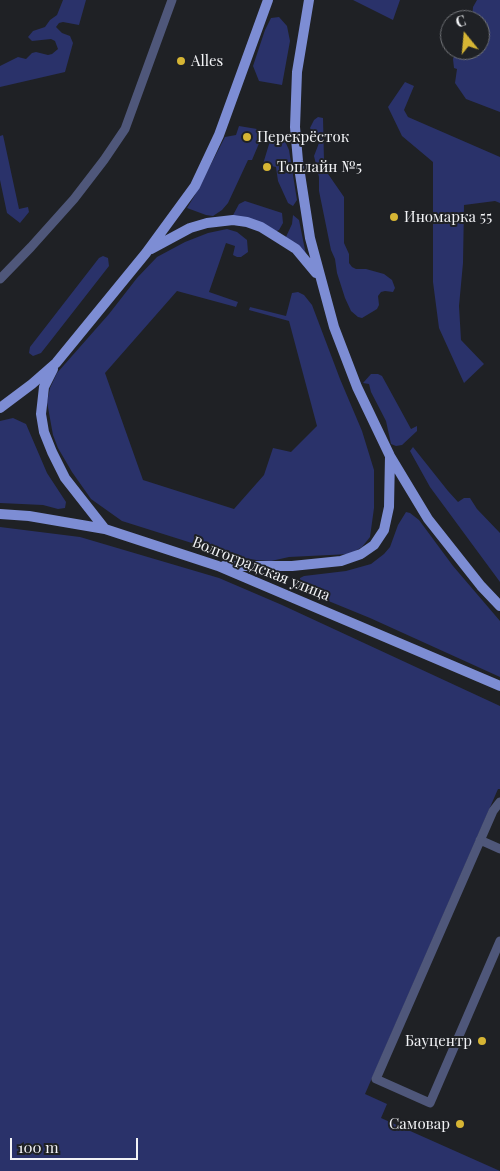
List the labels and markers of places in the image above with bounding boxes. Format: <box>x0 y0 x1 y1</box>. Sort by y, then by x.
place label: Alles <box>191 52 223 70</box>
marker: Alles <box>175 55 187 67</box>
place label: Перекрёсток <box>257 128 349 146</box>
marker: Перекрёсток <box>241 131 253 143</box>
place label: Топлайн №5 <box>277 158 362 176</box>
marker: Топлайн №5 <box>261 161 273 173</box>
place label: Иномарка 55 <box>404 208 492 226</box>
marker: Иномарка 55 <box>388 211 400 223</box>
place label: Бауцентр <box>405 1032 472 1050</box>
marker: Бауцентр <box>476 1035 488 1047</box>
place label: Самовар <box>389 1115 450 1133</box>
marker: Самовар <box>454 1118 466 1130</box>

